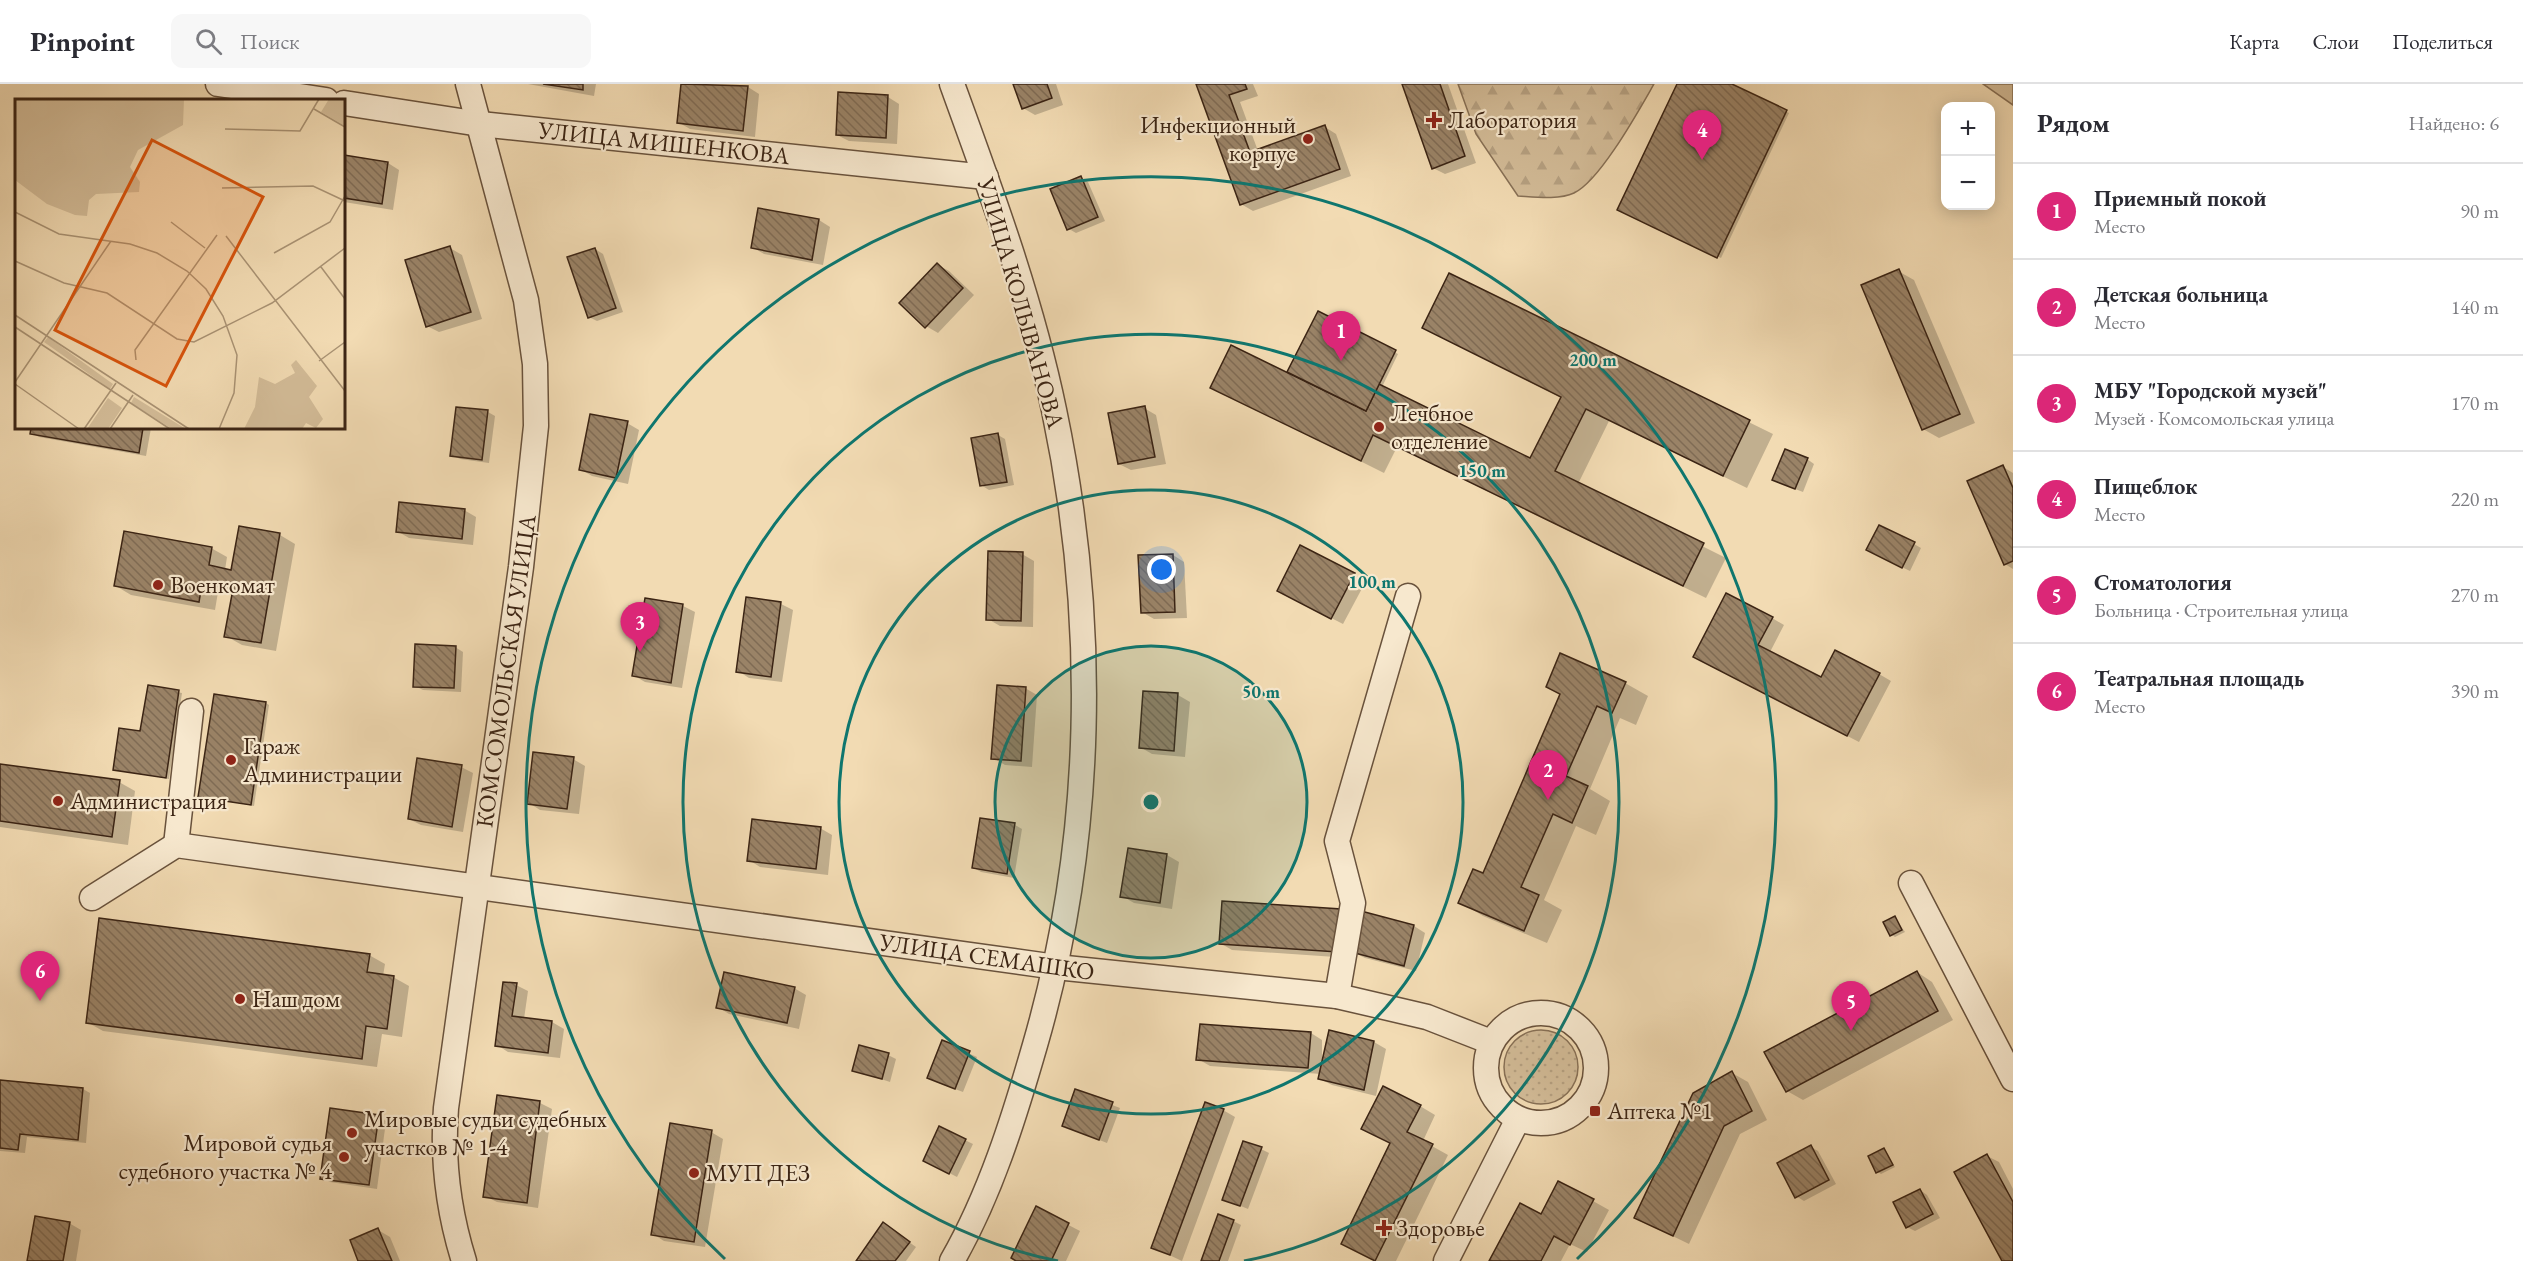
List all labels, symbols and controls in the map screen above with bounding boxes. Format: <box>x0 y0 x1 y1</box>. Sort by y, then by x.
search box <box>171 14 591 68</box>
text: Pinpoint <box>30 23 135 59</box>
icon: search <box>192 25 225 58</box>
text: Поиск <box>240 27 300 56</box>
text: Карта <box>2229 28 2279 55</box>
text: Слои <box>2312 28 2359 55</box>
text: Поделиться <box>2392 28 2493 55</box>
inset map <box>15 99 345 429</box>
map controls <box>1941 102 1995 210</box>
button: + <box>1941 102 1995 156</box>
place label: Лаборатория <box>1448 104 1577 135</box>
text: Рядом <box>2037 106 2110 140</box>
place label: Инфекционный корпус <box>1140 109 1296 168</box>
pin: 4 <box>1682 110 1722 160</box>
text: Найдено: 6 <box>2408 110 2499 136</box>
marker: Лаборатория <box>1425 111 1443 129</box>
street label: УЛИЦА МИШЕНКОВА <box>536 114 792 171</box>
marker: Инфекционный корпус <box>1301 132 1315 146</box>
button: − <box>1941 156 1995 210</box>
street label: УЛИЦА КОЛЫВАНОВА <box>971 173 1072 432</box>
text: Приемный покой <box>2094 184 2266 213</box>
text: 1 <box>2051 198 2062 224</box>
text: 90 m <box>2460 198 2499 224</box>
text: Место <box>2094 213 2145 239</box>
text: Детская больница <box>2094 280 2268 309</box>
text: 2 <box>2051 294 2062 320</box>
text: 140 m <box>2451 294 2499 320</box>
text: Место <box>2094 309 2145 335</box>
pin: 1 <box>1322 312 1360 361</box>
text: 200 m <box>1569 348 1617 371</box>
text: МБУ "Городской музей" <box>2094 376 2327 405</box>
text: 3 <box>2051 390 2062 416</box>
text: 170 m <box>2451 390 2499 416</box>
place label: Лечбное отделение <box>1391 397 1488 456</box>
text: Музей · Комсомольская улица <box>2094 405 2334 431</box>
marker: Лечбное отделение <box>1372 420 1386 434</box>
text: 150 m <box>1458 459 1506 482</box>
text: Пищеблок <box>2094 472 2197 501</box>
text: 4 <box>2051 486 2062 512</box>
text: 220 m <box>2451 486 2499 512</box>
text: Место <box>2094 501 2145 527</box>
street label: КОМСОМОЛЬСКАЯ УЛИЦА <box>468 512 543 829</box>
your location <box>1147 555 1176 584</box>
text: Стоматология <box>2094 568 2232 597</box>
place label: Военкомат <box>170 569 275 600</box>
text: 100 m <box>1348 570 1396 593</box>
marker: Военкомат <box>151 578 165 592</box>
text: 5 <box>2051 582 2062 608</box>
text: 270 m <box>2451 582 2499 608</box>
text: Больница · Строительная улица <box>2094 597 2348 623</box>
pin: 3 <box>620 602 660 652</box>
text: Театральная площадь <box>2094 664 2304 693</box>
text: 6 <box>2051 678 2062 704</box>
text: 390 m <box>2451 678 2499 704</box>
text: 50 m <box>1242 680 1280 703</box>
text: Место <box>2094 693 2145 719</box>
place label: Гараж Администрации <box>242 730 403 789</box>
pin: 2 <box>1528 750 1568 800</box>
marker: Гараж Администрации <box>224 753 238 767</box>
place label: Администрация <box>69 785 228 816</box>
centre of rings <box>1141 792 1161 812</box>
marker: Администрация <box>51 794 65 808</box>
street label: УЛИЦА СЕМАШКО <box>877 926 1097 987</box>
pin: 6 <box>20 952 60 1001</box>
pin: 5 <box>1832 982 1870 1031</box>
place label: Наш дом <box>252 983 340 1014</box>
marker: Наш дом <box>233 992 247 1006</box>
place label: Аптека №1 <box>1606 1095 1713 1126</box>
place label: Мировые судьи судебных участков № 1-4 <box>364 1103 608 1162</box>
marker: Аптека №1 <box>1588 1104 1602 1118</box>
marker: Мировые судьи судебных участков № 1-4 <box>345 1126 359 1140</box>
place label: Мировой судья судебного участка № 4 <box>119 1127 332 1186</box>
marker: Мировой судья судебного участка № 4 <box>337 1150 351 1164</box>
place label: МУП ДЕЗ <box>706 1157 810 1188</box>
marker: МУП ДЕЗ <box>687 1166 701 1180</box>
place label: Здоровье <box>1396 1212 1485 1243</box>
marker: Здоровье <box>1377 1221 1391 1235</box>

